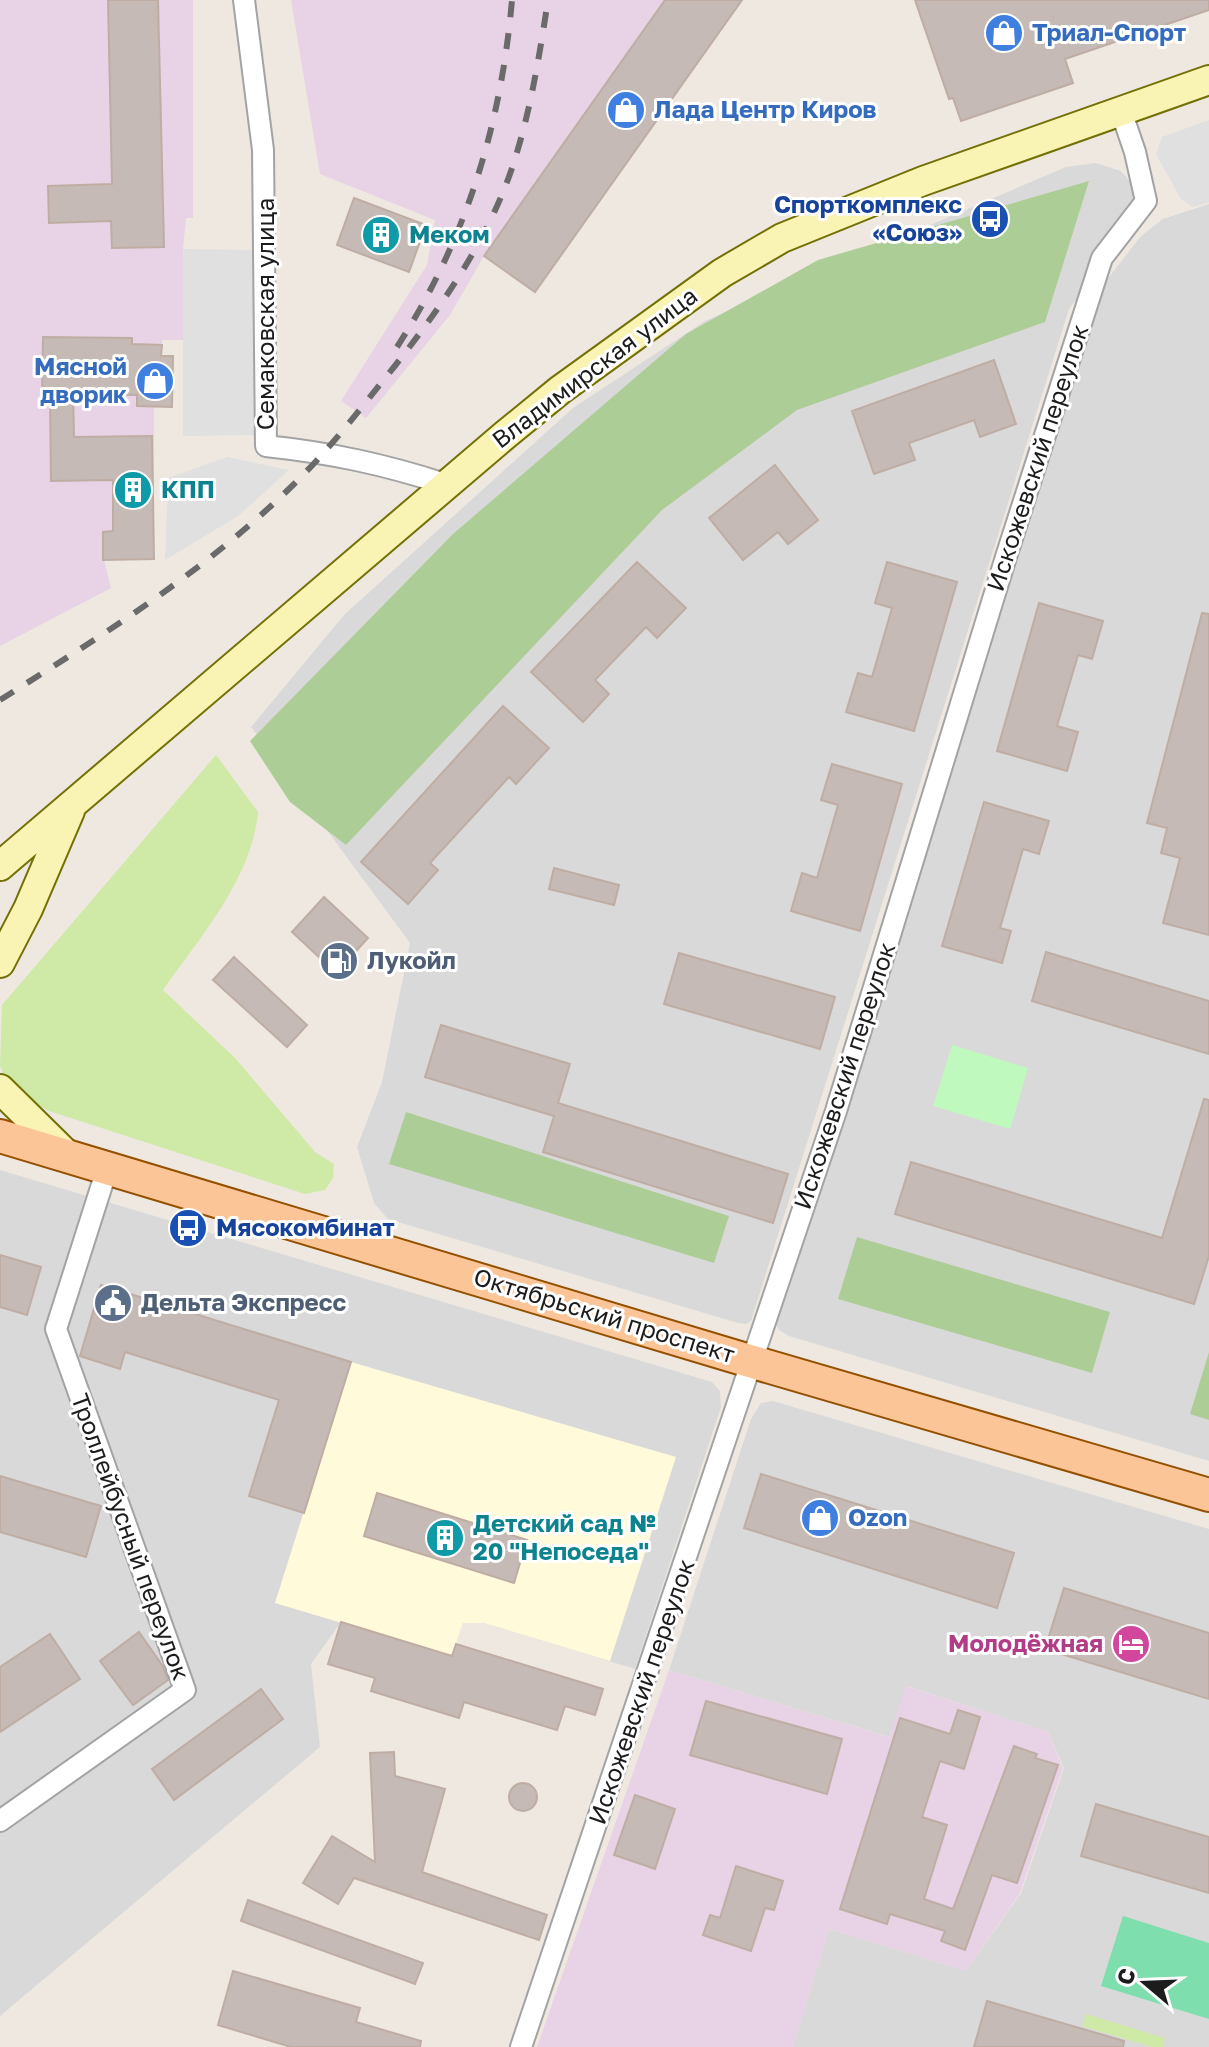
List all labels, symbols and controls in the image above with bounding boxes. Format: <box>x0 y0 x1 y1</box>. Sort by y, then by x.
shop icon: Триал-Спорт <box>983 12 1025 54</box>
place label: Триал-Спорт <box>1032 17 1186 46</box>
shop icon: Лада Центр Киров <box>605 89 647 131</box>
place label: Лада Центр Киров <box>654 94 877 123</box>
place label: Спорткомплекс «Союз» <box>774 189 962 246</box>
street label: Семаковская улица <box>250 198 279 430</box>
bus stop icon: Спорткомплекс «Союз» <box>969 198 1011 240</box>
building icon: Меком <box>360 214 402 256</box>
place label: Меком <box>409 219 490 248</box>
street label: Владимирская улица <box>486 280 702 453</box>
street label: Искожевский переулок <box>980 320 1093 595</box>
place label: Мясной дворик <box>34 351 127 408</box>
shop icon: Мясной дворик <box>134 360 176 402</box>
building icon: КПП <box>112 469 154 511</box>
place label: КПП <box>161 474 215 503</box>
street label: Искожевский переулок <box>787 938 900 1213</box>
fuel station icon: Лукойл <box>318 940 360 982</box>
place label: Лукойл <box>367 945 456 974</box>
bus stop icon: Мясокомбинат <box>167 1207 209 1249</box>
place label: Мясокомбинат <box>216 1212 395 1241</box>
street label: Октябрьский проспект <box>470 1261 739 1368</box>
public building icon: Дельта Экспресс <box>92 1282 134 1324</box>
place label: Дельта Экспресс <box>141 1287 347 1316</box>
street label: Троллейбусный переулок <box>66 1389 197 1684</box>
shop icon: Ozon <box>799 1497 841 1539</box>
place label: Ozon <box>848 1502 907 1531</box>
place label: Детский сад № 20 "Непоседа" <box>473 1508 656 1565</box>
building icon: Детский сад № 20 "Непоседа" <box>424 1517 466 1559</box>
street label: Искожевский переулок <box>582 1555 700 1828</box>
hotel icon: Молодёжная <box>1110 1623 1152 1665</box>
place label: Молодёжная <box>948 1628 1103 1657</box>
north arrow <box>1105 1943 1185 2023</box>
text: С <box>1110 1965 1141 1988</box>

